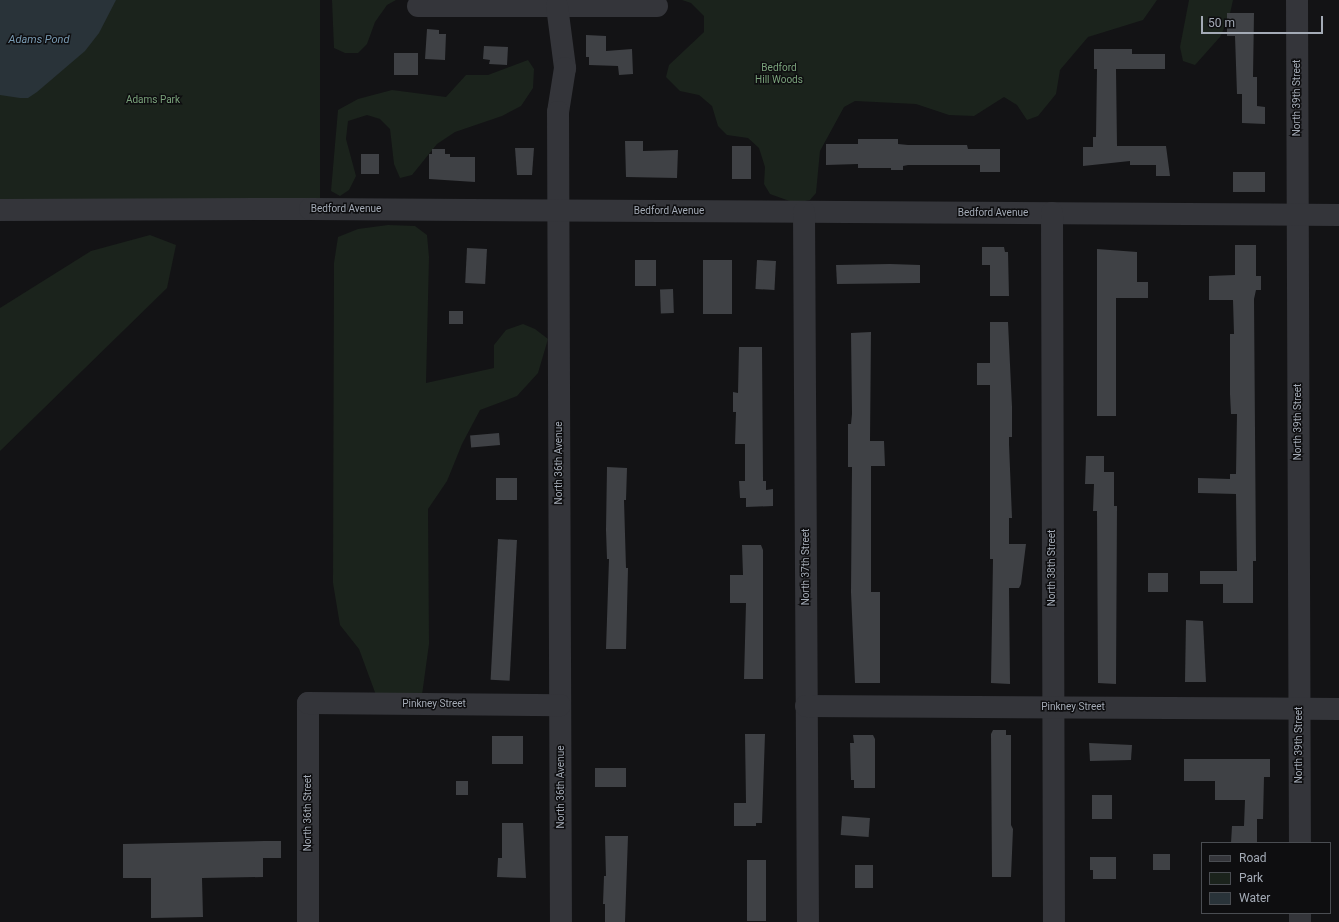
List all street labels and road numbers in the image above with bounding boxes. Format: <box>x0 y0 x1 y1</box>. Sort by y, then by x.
street label: North 39th Street <box>1291 60 1303 136</box>
street label: Bedford Avenue <box>311 203 381 215</box>
street label: Bedford Avenue <box>634 205 704 217</box>
street label: Bedford Avenue <box>958 207 1028 219</box>
street label: North 39th Street <box>1292 384 1304 460</box>
street label: North 36th Avenue <box>553 422 565 504</box>
street label: North 37th Street <box>800 529 812 605</box>
street label: North 38th Street <box>1046 530 1058 606</box>
street label: Pinkney Street <box>402 698 466 710</box>
street label: Pinkney Street <box>1041 701 1105 713</box>
street label: North 39th Street <box>1293 707 1305 783</box>
street label: North 36th Avenue <box>555 746 567 828</box>
street label: North 36th Street <box>302 775 314 851</box>

